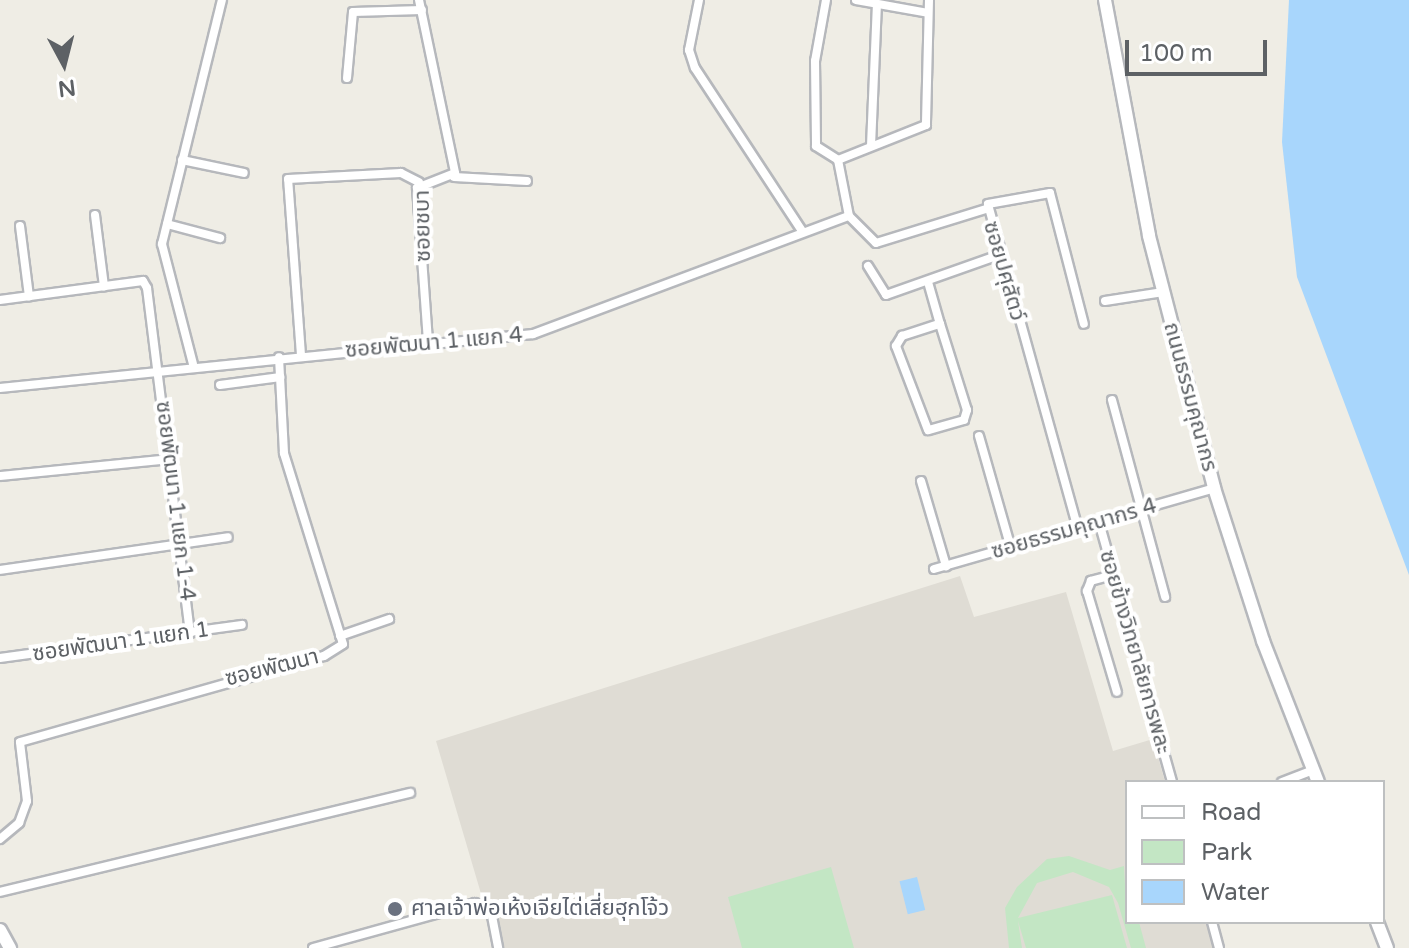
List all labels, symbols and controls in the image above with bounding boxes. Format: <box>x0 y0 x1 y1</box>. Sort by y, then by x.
north arrow <box>24 24 104 104</box>
scale bar <box>1129 24 1271 74</box>
text: 100 m <box>1139 39 1213 68</box>
text: N <box>57 74 77 102</box>
street label: ซอยชบา <box>409 190 437 262</box>
street label: ซอยปศุสัตว์ <box>977 218 1031 324</box>
street label: ถนนธรรมคุณากร <box>1157 319 1223 475</box>
street label: ซอยพัฒนา 1 แยก 4 <box>344 322 524 364</box>
street label: ซอยพัฒนา 1 แยก 1-4 <box>150 399 200 603</box>
street label: ซอยธรรมคุณากร 4 <box>988 493 1160 565</box>
street label: ซอยข้างวิทยาลัยการพละ <box>1093 547 1177 757</box>
street label: ซอยพัฒนา 1 แยก 1 <box>31 617 211 667</box>
street label: ซอยพัฒนา <box>222 644 322 692</box>
legend <box>1125 780 1385 924</box>
text: Road <box>1201 798 1261 827</box>
text: Park <box>1201 838 1252 867</box>
text: Water <box>1201 878 1269 907</box>
place label: ศาลเจ้าพ่อเห้งเจียไต่เสี่ยฮุกโจ้ว <box>411 896 669 922</box>
marker: ศาลเจ้าพ่อเห้งเจียไต่เสี่ยฮุกโจ้ว <box>386 900 404 918</box>

